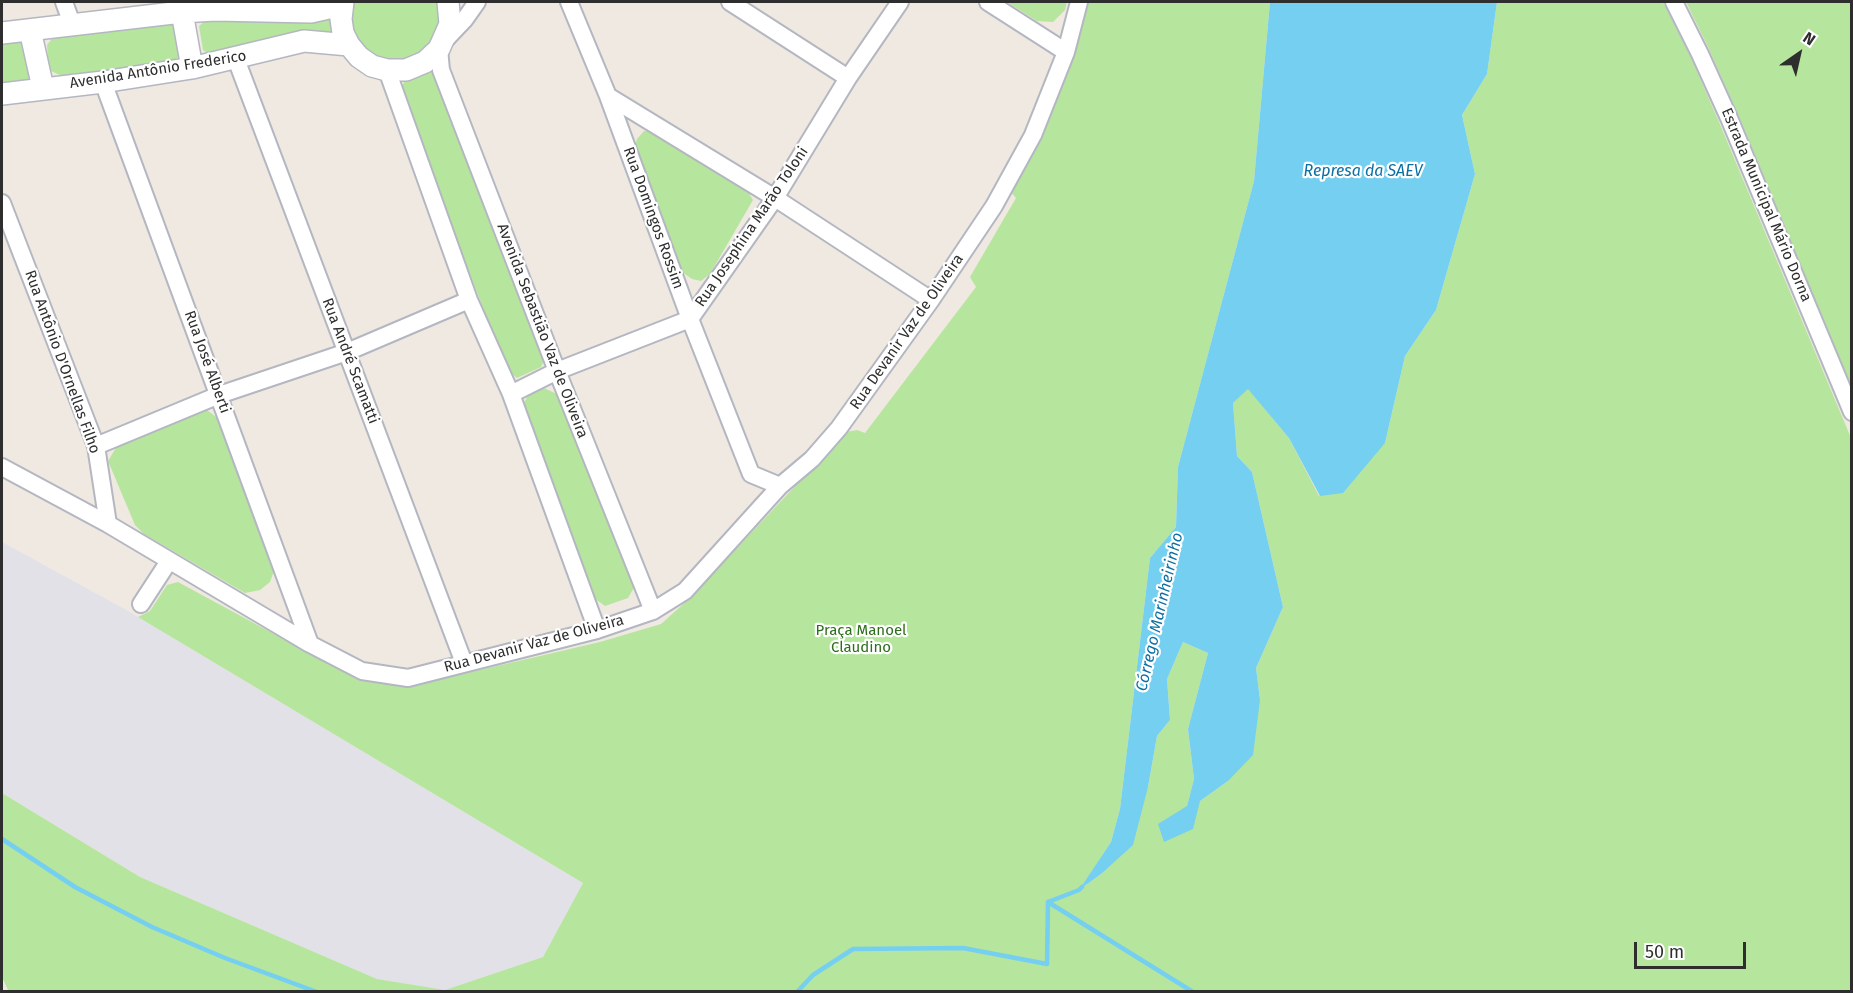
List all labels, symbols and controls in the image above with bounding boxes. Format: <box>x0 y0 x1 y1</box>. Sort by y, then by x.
north arrow <box>1769 24 1829 84</box>
text: N <box>1800 28 1819 50</box>
street label: Avenida Antônio Frederico <box>68 47 248 93</box>
street label: Estrada Municipal Mário Dorna <box>1717 105 1815 305</box>
street label: Rua Domingos Rossim <box>619 144 687 292</box>
street label: Rua Josephina Marão Toloni <box>692 144 812 310</box>
water label: Represa da SAEV <box>1304 162 1422 182</box>
street label: Avenida Sebastião Vaz de Oliveira <box>493 221 591 441</box>
street label: Rua Devanir Vaz de Oliveira <box>846 251 968 413</box>
street label: Rua Antônio D'Ornellas Filho <box>20 268 104 456</box>
street label: Rua André Scamatti <box>318 296 382 426</box>
street label: Rua José Alberti <box>180 308 234 416</box>
water label: Córrego Marinheirinho <box>1132 531 1188 693</box>
street label: Rua Devanir Vaz de Oliveira <box>442 611 626 677</box>
park label: Praça Manoel Claudino <box>816 622 906 657</box>
scale bar <box>1637 930 1750 968</box>
text: 50 m <box>1645 941 1684 963</box>

